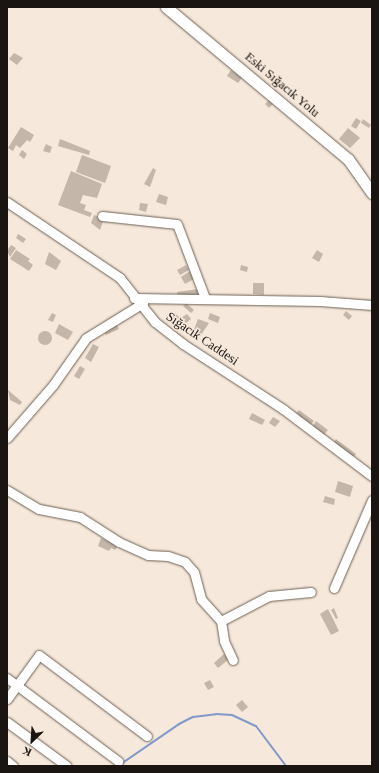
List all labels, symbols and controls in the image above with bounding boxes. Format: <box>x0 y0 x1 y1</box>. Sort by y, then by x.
street label: Eski Sığacık Yolu <box>241 49 323 121</box>
street label: Sığacık Caddesi <box>163 309 241 369</box>
north arrow <box>12 721 52 761</box>
text: K <box>21 745 33 759</box>

